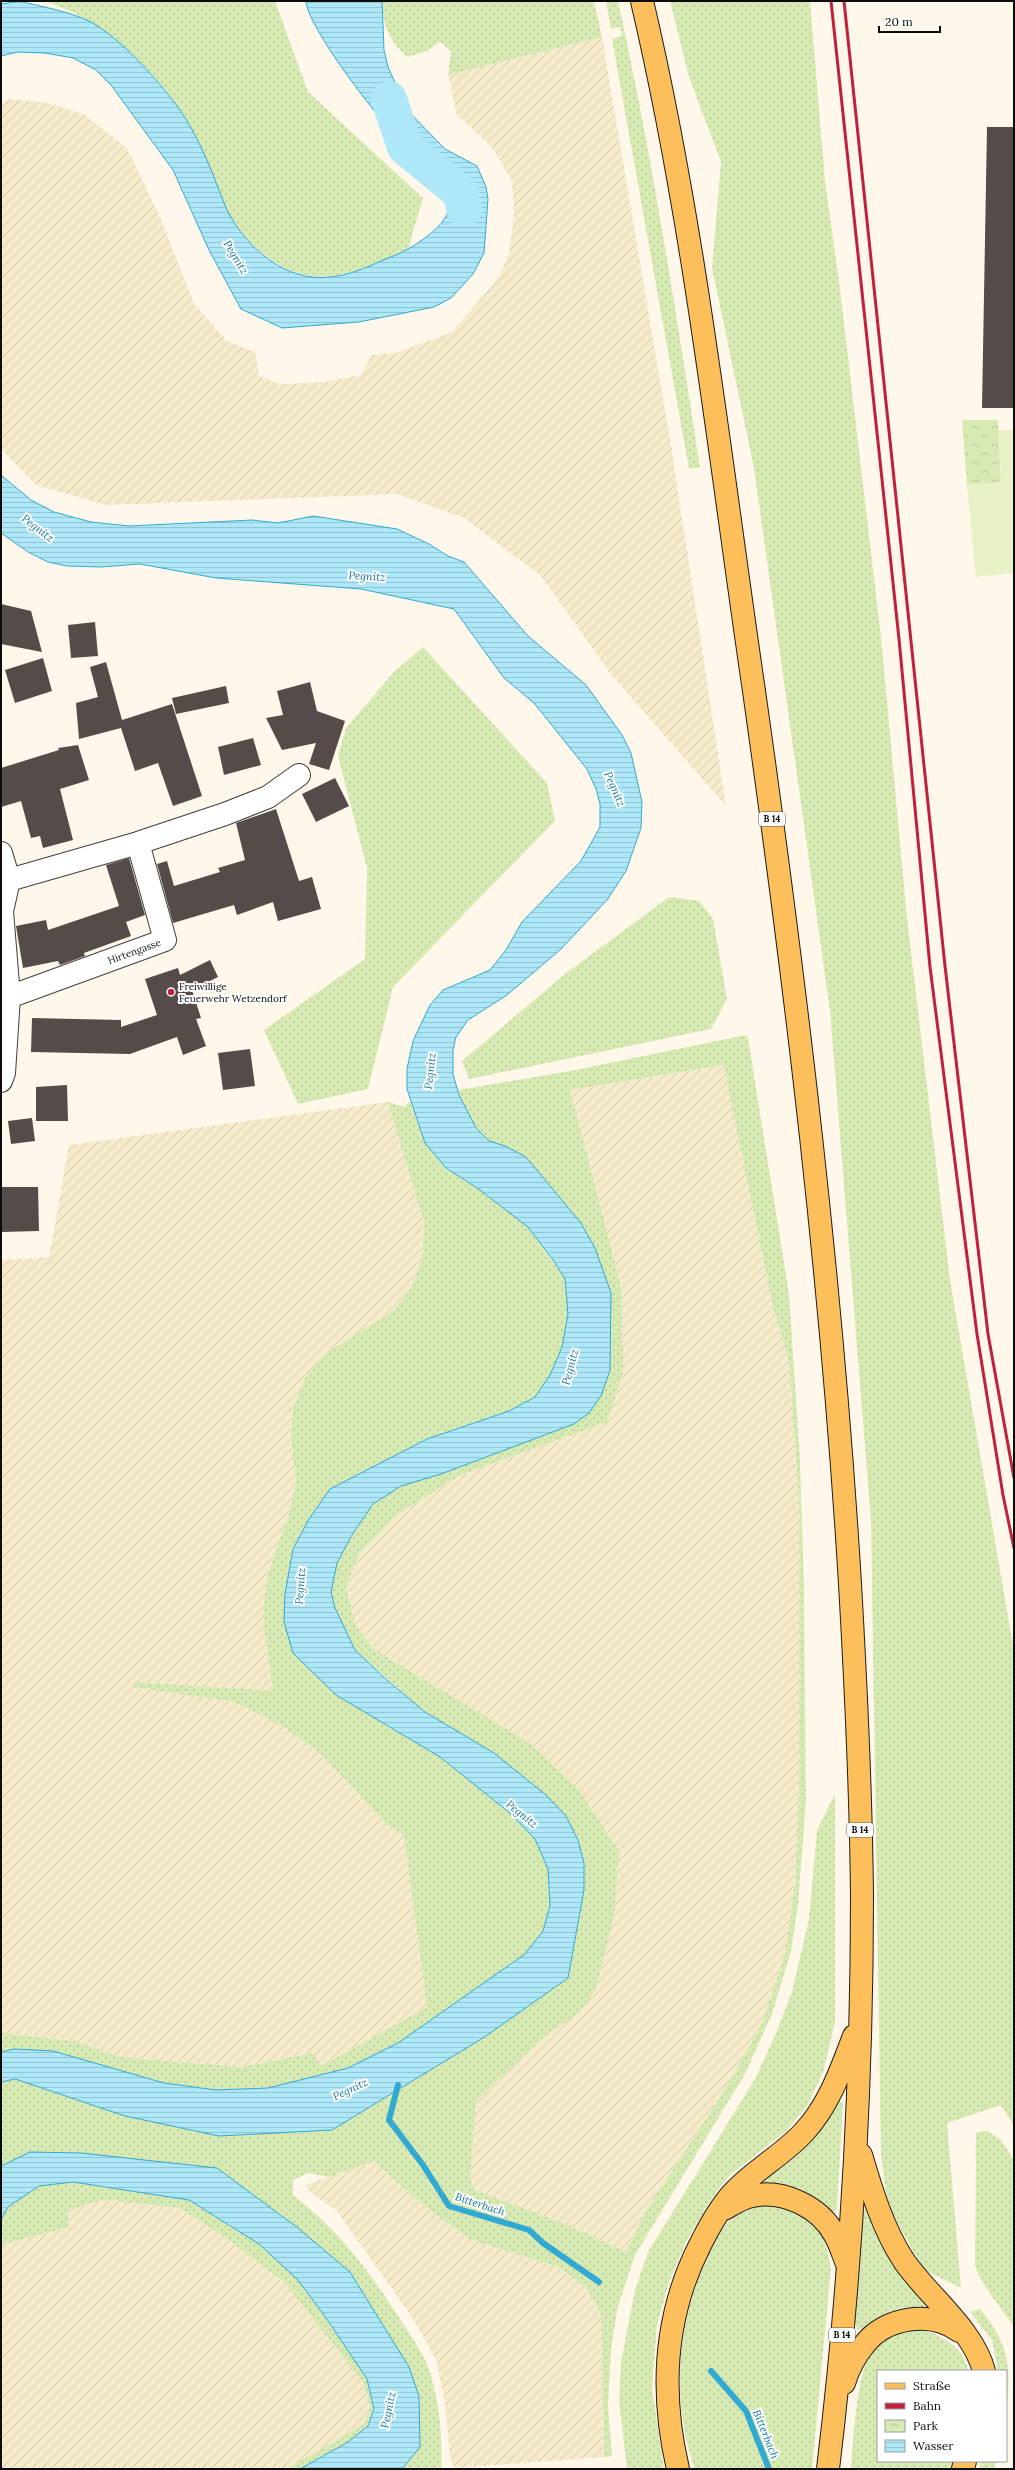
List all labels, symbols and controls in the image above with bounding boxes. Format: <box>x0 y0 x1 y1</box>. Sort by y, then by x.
scale bar <box>879 8 940 34</box>
text: 20 m <box>885 14 913 29</box>
water label: Pegnitz <box>220 238 252 276</box>
water label: Pegnitz <box>19 511 57 545</box>
water label: Pegnitz <box>348 568 386 584</box>
water label: Pegnitz <box>601 769 629 809</box>
road number: B 14 <box>759 812 785 826</box>
street label: Hirtengasse <box>106 936 163 967</box>
place label: Freiwillige Feuerwehr Wetzendorf <box>179 980 287 1005</box>
marker: Freiwillige Feuerwehr Wetzendorf <box>166 987 176 997</box>
water label: Pegnitz <box>421 1052 439 1090</box>
water label: Pegnitz <box>558 1347 582 1387</box>
water label: Pegnitz <box>292 1567 308 1605</box>
water label: Pegnitz <box>503 1797 541 1831</box>
road number: B 14 <box>847 1823 873 1837</box>
water label: Pegnitz <box>330 2075 370 2103</box>
water label: Bitterbach <box>453 2189 507 2219</box>
road number: B 14 <box>829 2328 855 2342</box>
legend <box>877 2370 1007 2462</box>
text: Straße <box>913 2378 951 2393</box>
water label: Pegnitz <box>377 2390 399 2430</box>
text: Bahn <box>913 2398 941 2413</box>
water label: Bitterbach <box>750 2407 782 2461</box>
text: Park <box>913 2418 939 2433</box>
text: Wasser <box>913 2438 954 2453</box>

